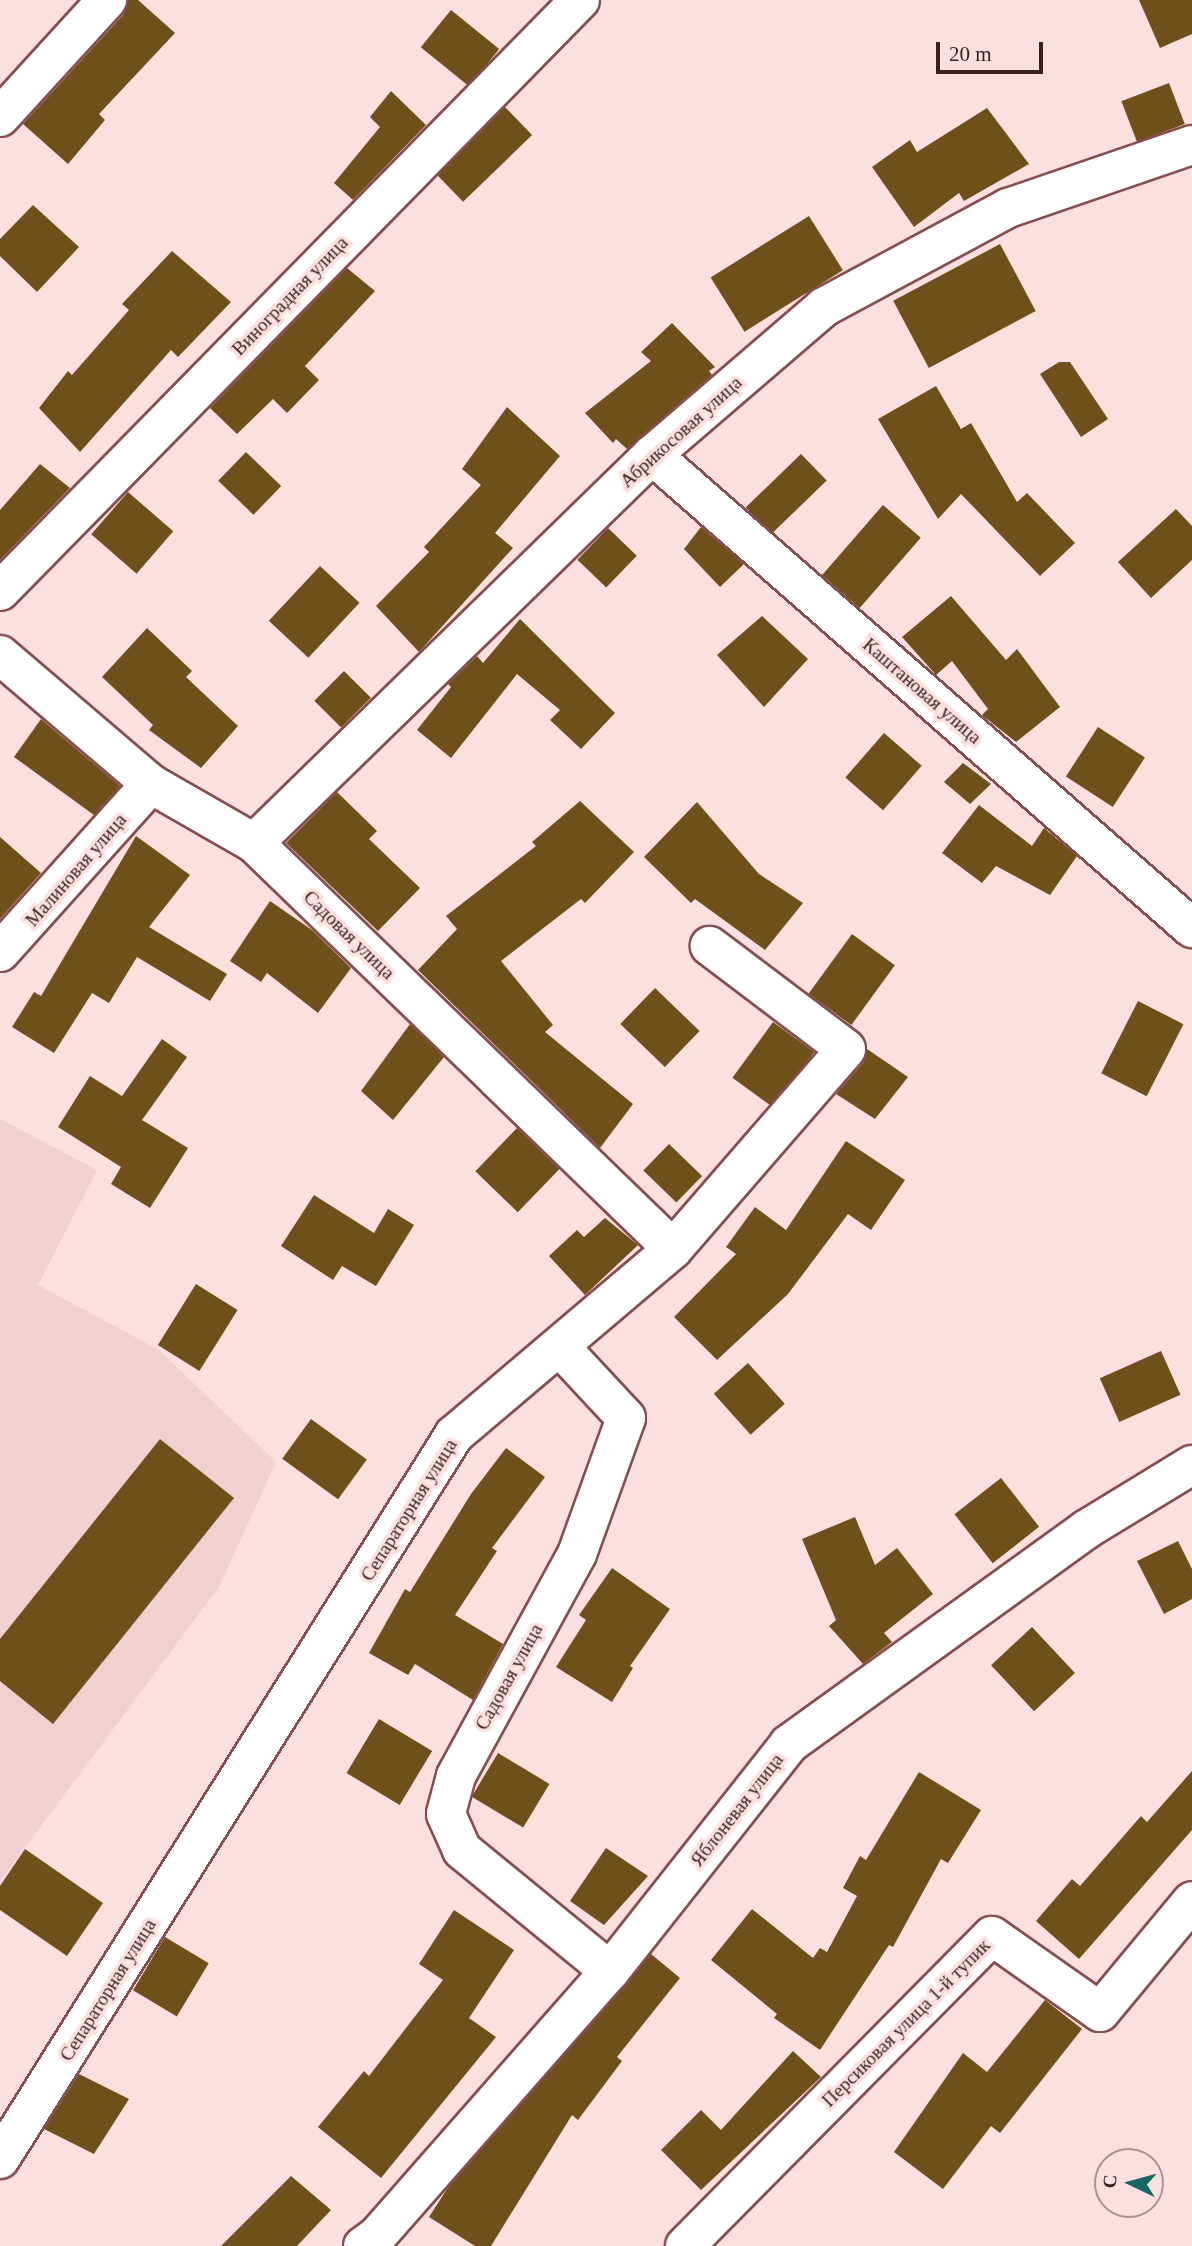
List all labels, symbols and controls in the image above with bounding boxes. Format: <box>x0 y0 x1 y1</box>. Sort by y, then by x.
scale bar <box>940 28 1047 72</box>
text: 20 m <box>949 42 992 66</box>
street label: Виноградная улица <box>227 232 353 360</box>
street label: Абрикосовая улица <box>615 371 747 493</box>
street label: Каштановая улица <box>858 633 986 749</box>
street label: Малиновая улица <box>21 809 131 931</box>
street label: Садовая улица <box>299 886 399 984</box>
street label: Сепараторная улица <box>356 1435 462 1585</box>
street label: Садовая улица <box>470 1620 548 1734</box>
street label: Яблоневая улица <box>686 1749 788 1871</box>
street label: Сепараторная улица <box>55 1915 161 2065</box>
street label: Персиковая улица 1-й тупик <box>817 1934 995 2112</box>
north arrow <box>1094 2148 1164 2218</box>
text: С <box>1099 2174 1121 2189</box>

